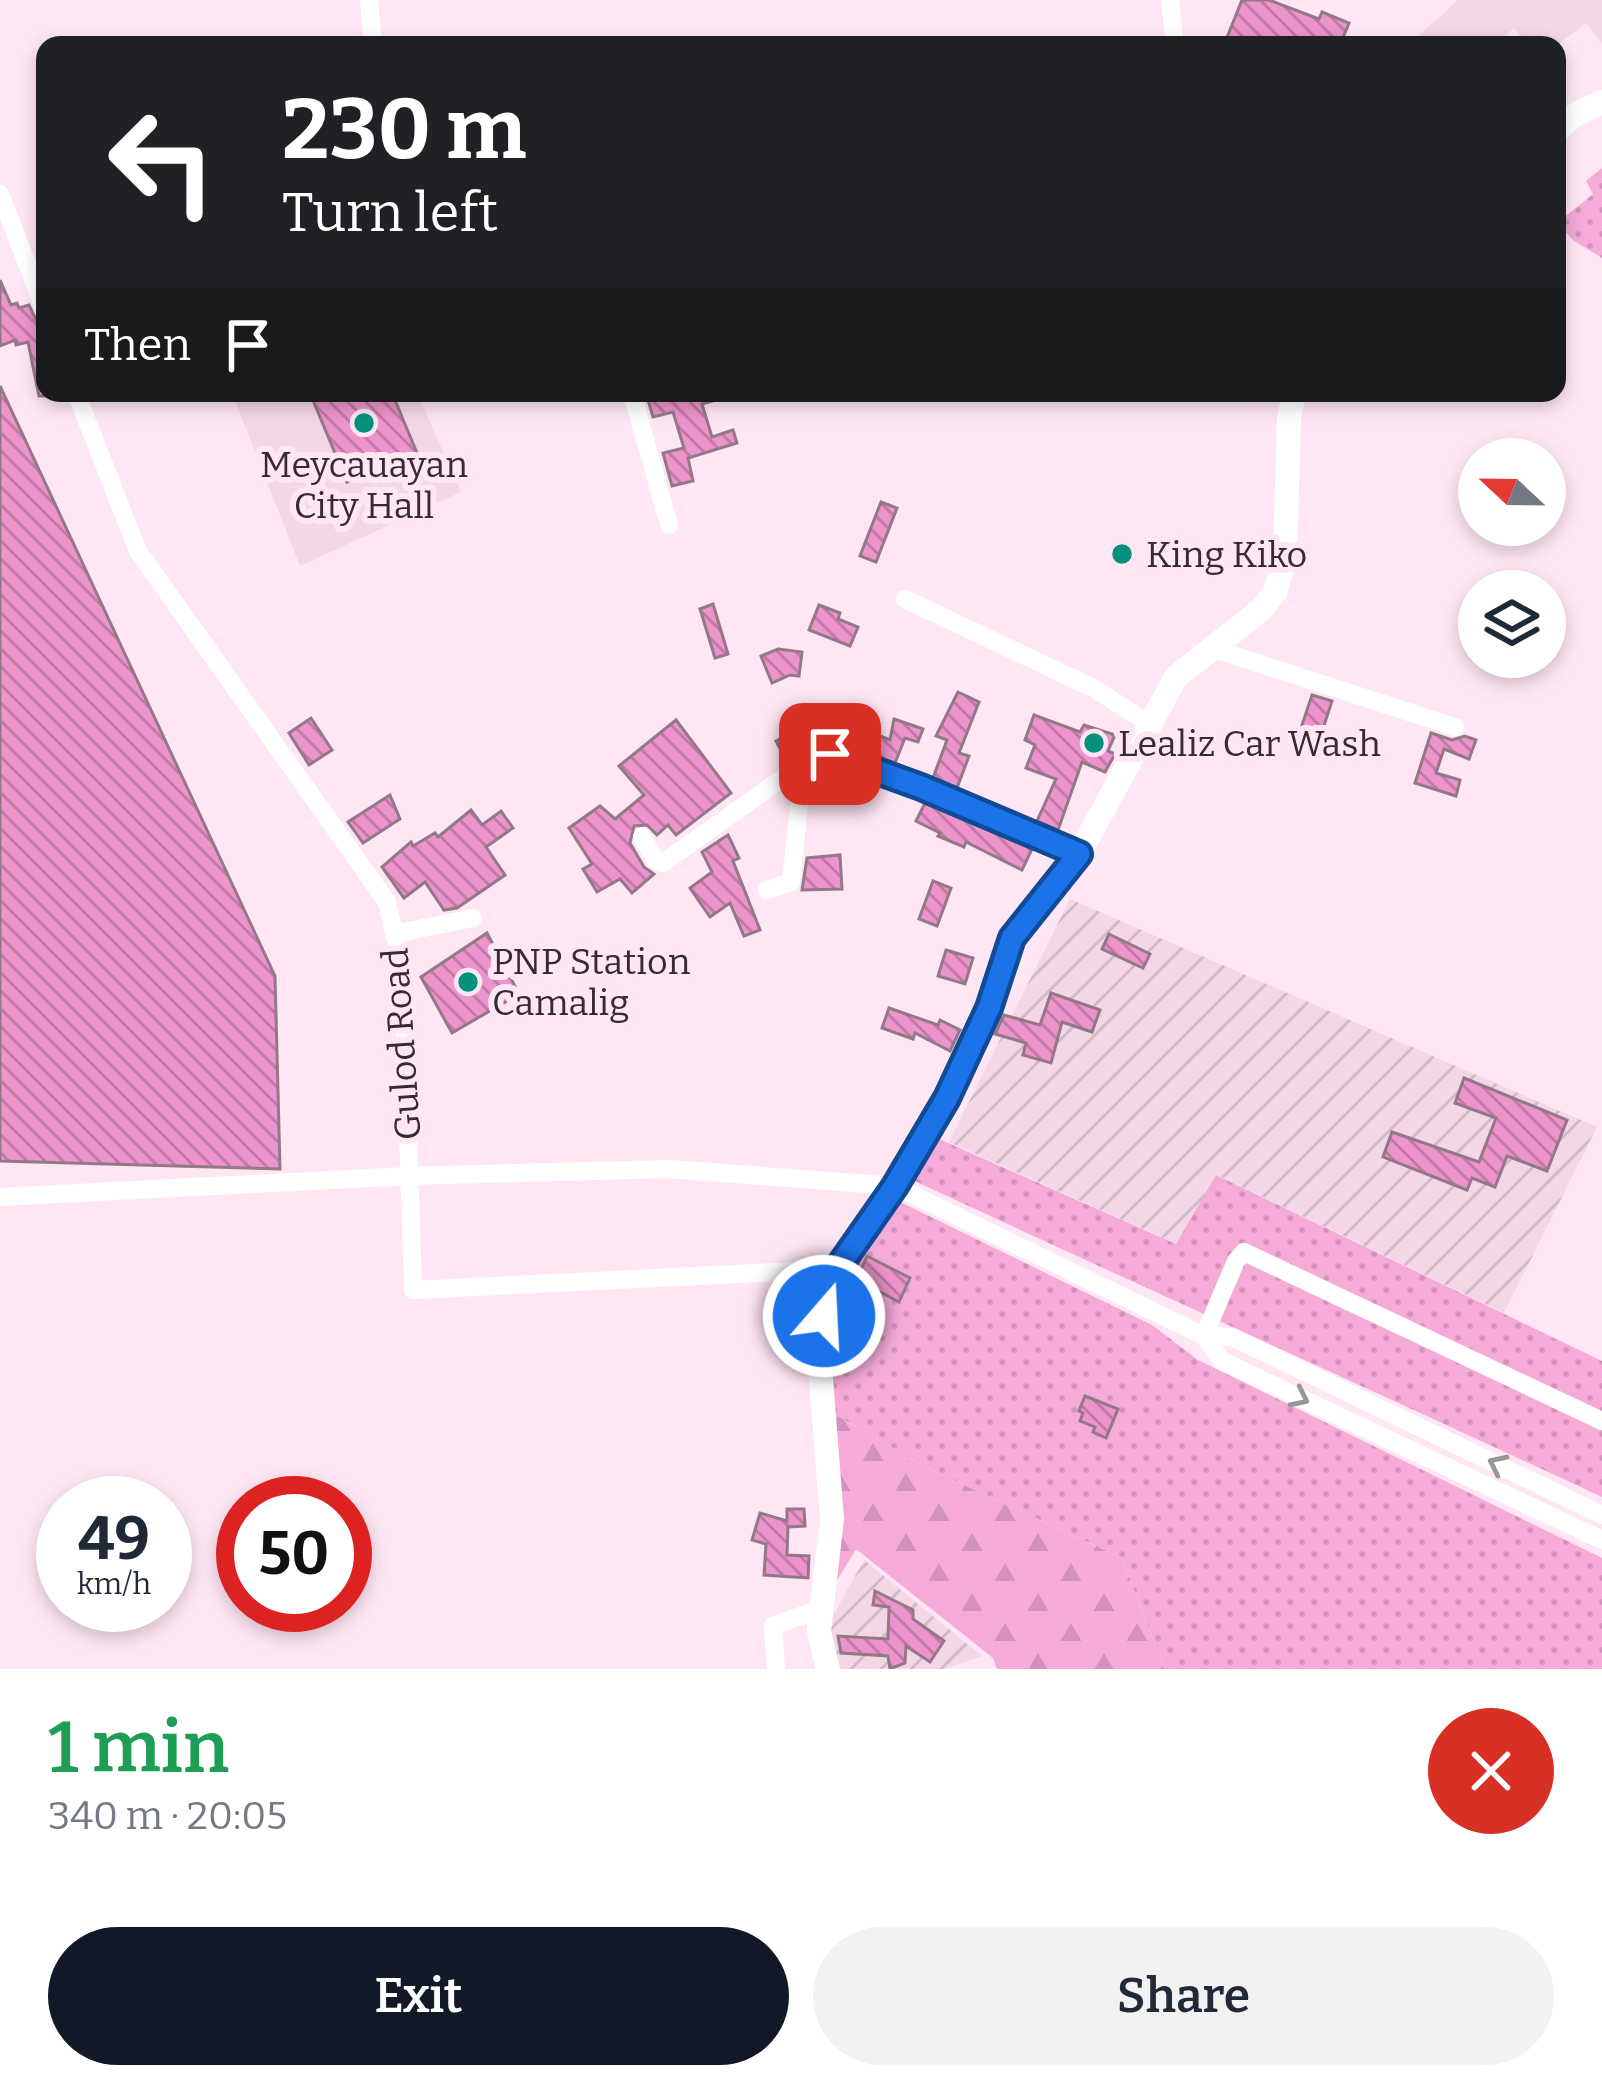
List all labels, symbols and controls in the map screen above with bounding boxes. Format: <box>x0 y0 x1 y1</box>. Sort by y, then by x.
text: 230 m <box>282 79 526 180</box>
icon: left <box>84 84 240 240</box>
text: Turn left <box>282 181 498 245</box>
icon: arrive <box>215 312 281 378</box>
text: Then <box>84 318 191 372</box>
marker: Meycauayan City Hall <box>351 410 377 436</box>
north arrow <box>1458 438 1566 546</box>
map controls <box>1458 438 1566 678</box>
place label: Meycauayan City Hall <box>260 443 468 528</box>
place label: King Kiko <box>1146 533 1307 577</box>
marker: King Kiko <box>1109 541 1135 567</box>
button: layers <box>1458 570 1566 678</box>
pin <box>779 703 881 805</box>
icon: arrive <box>797 721 863 787</box>
place label: Lealiz Car Wash <box>1118 722 1381 766</box>
marker: Lealiz Car Wash <box>1081 730 1107 756</box>
place label: PNP Station Camalig <box>492 940 691 1025</box>
street label: Gulod Road <box>373 946 431 1142</box>
marker: PNP Station Camalig <box>455 969 481 995</box>
position arrow <box>761 1253 887 1379</box>
one-way arrow <box>1288 1384 1309 1408</box>
one-way arrow <box>1488 1455 1509 1478</box>
speed limit sign: 50 <box>216 1476 372 1632</box>
text: 49 <box>78 1503 150 1575</box>
text: km/h <box>77 1566 151 1602</box>
text: 1 min <box>48 1705 229 1791</box>
button: close <box>1428 1708 1554 1834</box>
text: 340 m · 20:05 <box>48 1793 287 1839</box>
button: Exit <box>48 1927 789 2065</box>
button: Share <box>813 1927 1554 2065</box>

